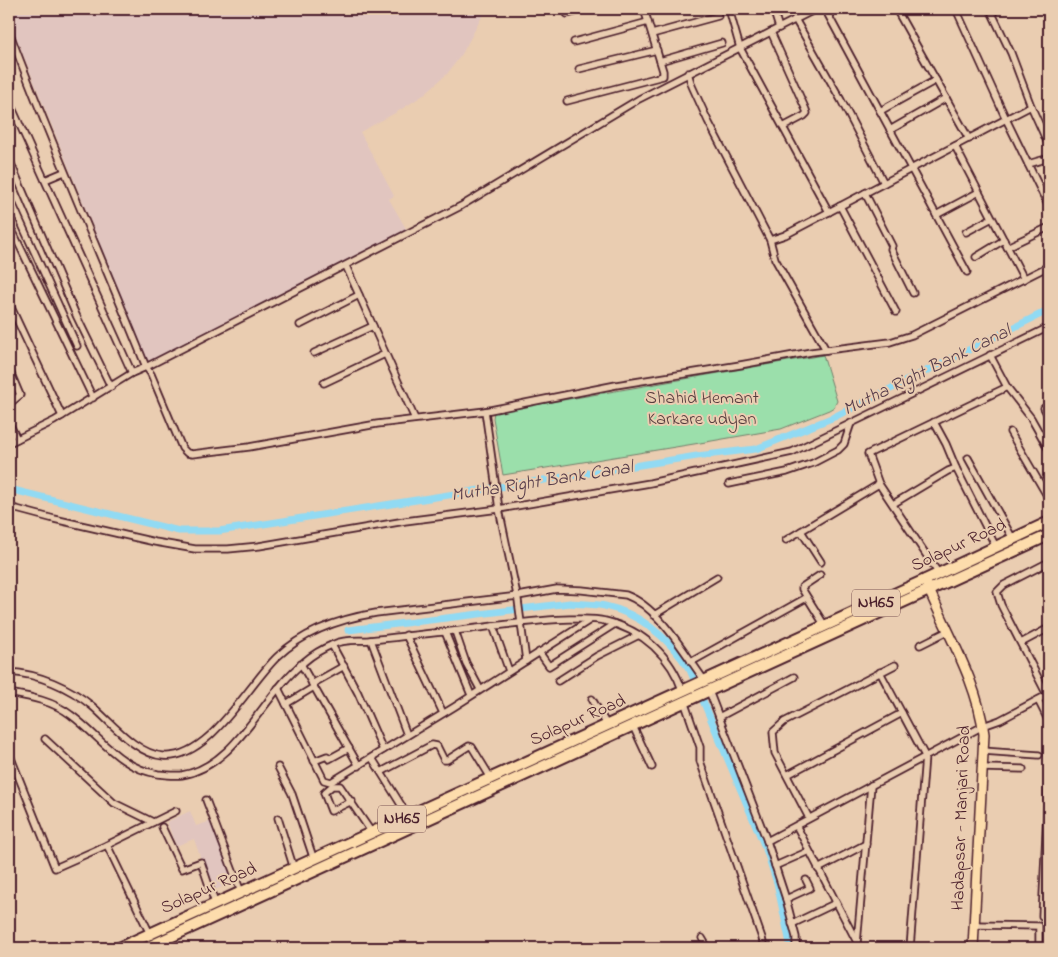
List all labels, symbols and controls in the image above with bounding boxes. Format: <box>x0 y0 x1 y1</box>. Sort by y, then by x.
water label: Mutha Right Bank Canal <box>839 317 1018 424</box>
park label: Shahid Hemant Karkare udyan <box>645 386 759 433</box>
water label: Mutha Right Bank Canal <box>449 454 638 511</box>
street label: Solapur Road <box>907 513 1011 579</box>
road number: NH65 <box>852 590 900 616</box>
street label: Solapur Road <box>526 688 630 754</box>
street label: Hadapsar - Manjari Road <box>946 725 978 911</box>
road number: NH65 <box>378 806 426 832</box>
street label: Solapur Road <box>157 856 261 922</box>

